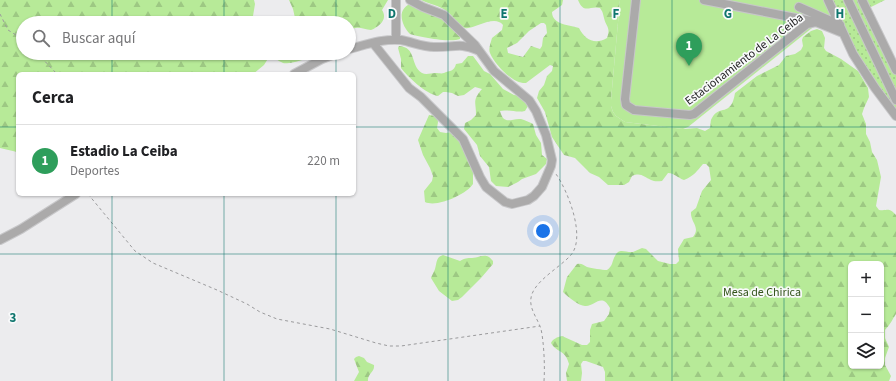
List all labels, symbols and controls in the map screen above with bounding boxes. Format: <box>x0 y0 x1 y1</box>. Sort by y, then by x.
text: D <box>388 5 396 23</box>
text: E <box>500 5 508 23</box>
text: F <box>613 5 620 23</box>
text: G <box>724 5 732 23</box>
text: H <box>836 5 844 23</box>
street label: Estacionamiento de La Ceiba <box>682 9 807 110</box>
search box <box>16 16 356 60</box>
icon: search <box>30 27 52 49</box>
text: Buscar aquí <box>62 28 135 49</box>
pin: 1 <box>676 33 702 66</box>
text: Cerca <box>32 86 74 110</box>
text: Estadio La Ceiba <box>70 141 178 162</box>
text: 1 <box>42 152 48 170</box>
text: 220 m <box>307 152 340 170</box>
text: Deportes <box>70 162 119 180</box>
your location <box>533 221 553 241</box>
map controls <box>848 261 884 369</box>
button: + <box>848 261 884 297</box>
park label: Mesa de Chirica <box>723 284 801 301</box>
button: − <box>848 297 884 333</box>
text: 3 <box>10 309 17 327</box>
button: layers <box>848 333 884 369</box>

